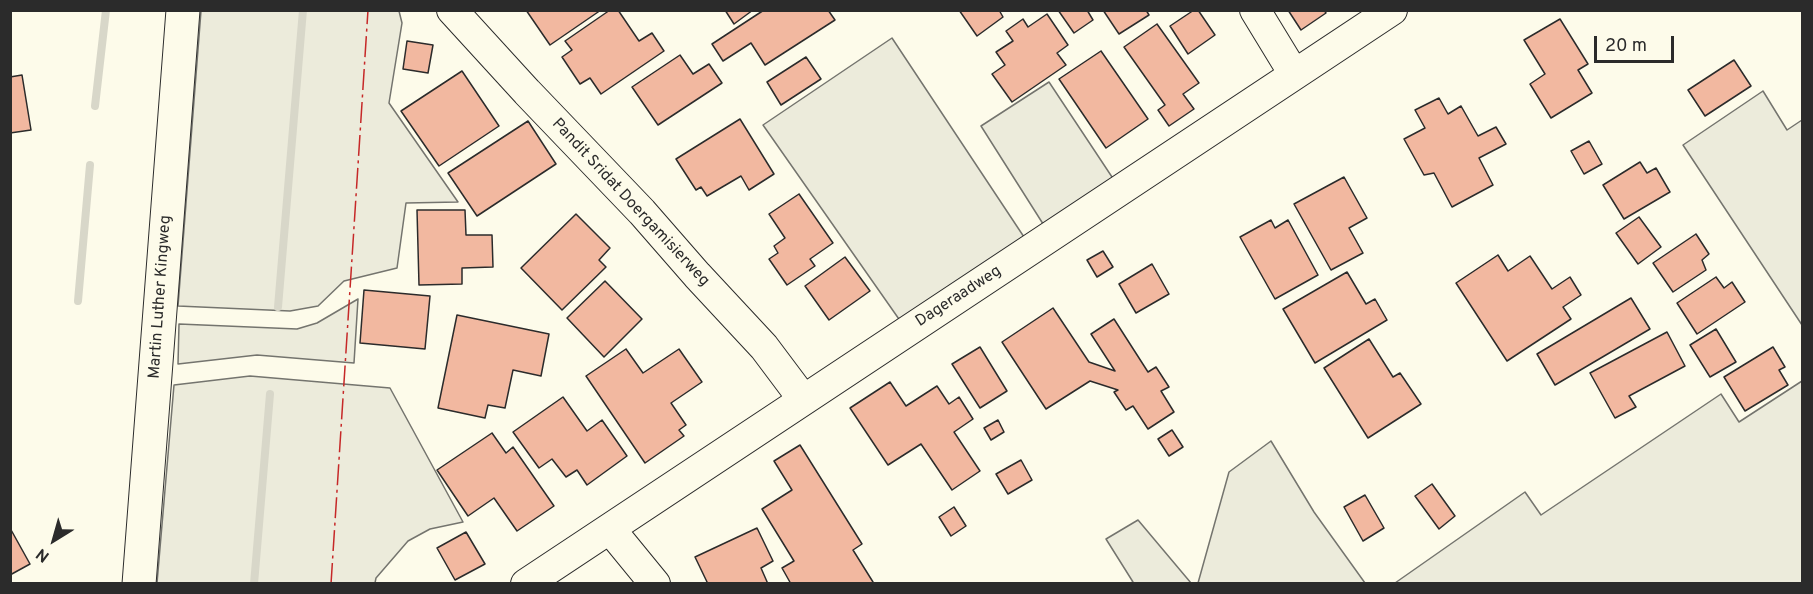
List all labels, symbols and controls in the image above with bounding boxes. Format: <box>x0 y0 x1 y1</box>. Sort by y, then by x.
scale bar <box>1597 24 1676 62</box>
text: 20 m <box>1605 35 1647 58</box>
street label: Pandit Sridat Doergamisierweg <box>547 115 713 291</box>
street label: Martin Luther Kingweg <box>146 215 176 379</box>
street label: Dageraadweg <box>913 262 1005 332</box>
north arrow <box>24 510 84 570</box>
text: N <box>33 543 54 566</box>

